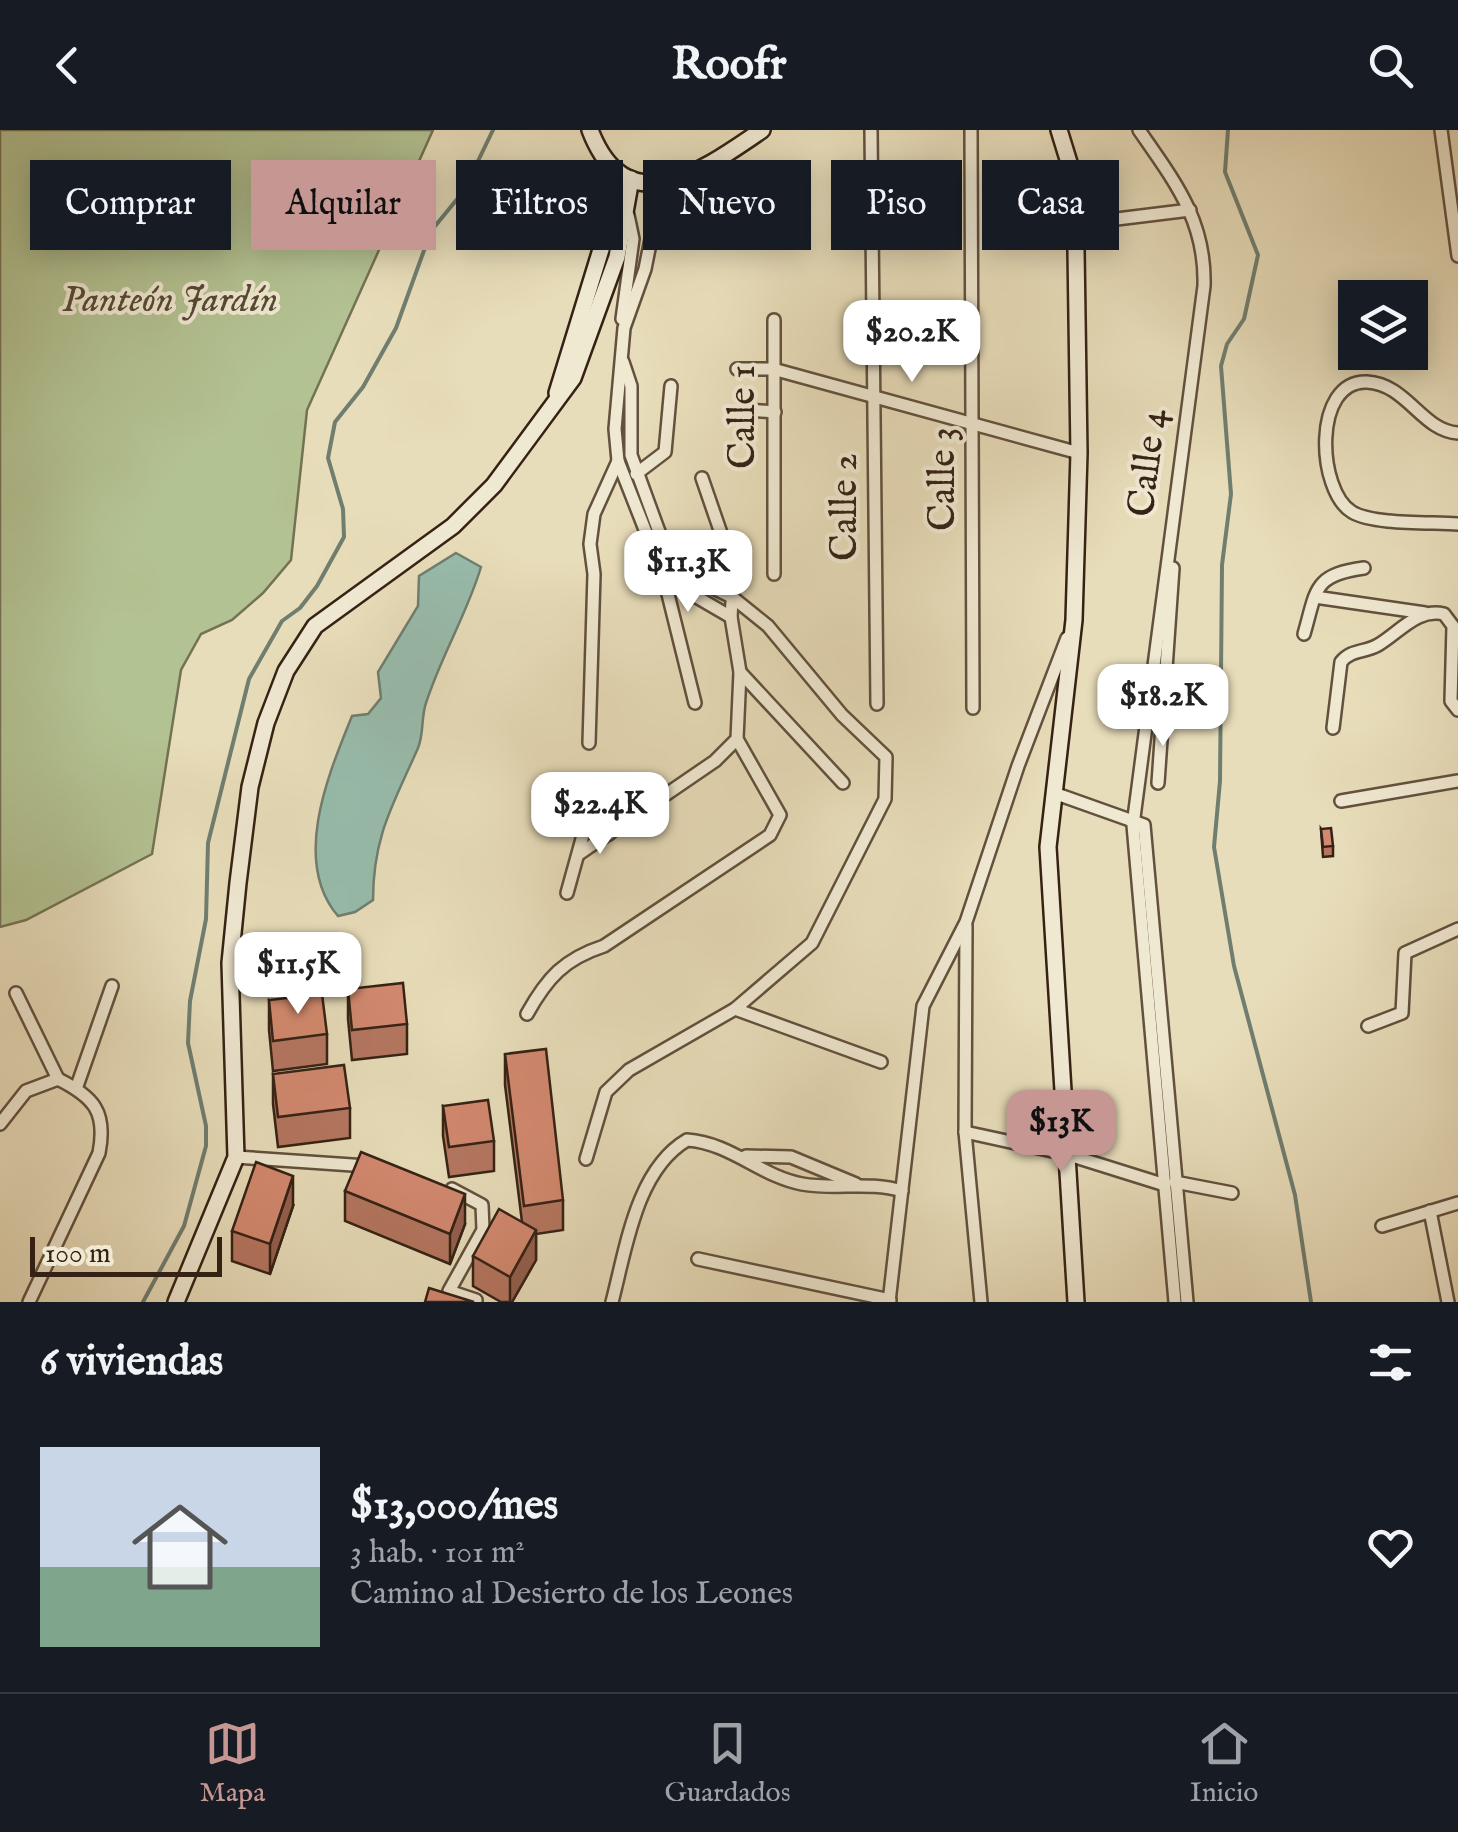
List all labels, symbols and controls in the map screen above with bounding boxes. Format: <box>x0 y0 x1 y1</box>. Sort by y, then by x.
text: Roofr <box>671 37 787 94</box>
icon: back <box>40 38 95 93</box>
icon: search <box>1363 38 1418 93</box>
chip: Comprar <box>30 160 231 250</box>
chip: Alquilar <box>251 160 436 250</box>
chip: Filtros <box>456 160 623 250</box>
chip: Nuevo <box>643 160 811 250</box>
chip: Piso <box>831 160 962 250</box>
chip: Casa <box>982 160 1119 250</box>
park label: Panteón Jardín <box>62 277 278 325</box>
map controls <box>1338 280 1428 370</box>
button: layers <box>1338 280 1428 370</box>
pin: $20.2K <box>831 300 993 385</box>
text: $20.2K <box>865 312 959 353</box>
street label: Calle 1 <box>720 365 768 469</box>
street label: Calle 4 <box>1119 406 1179 520</box>
street label: Calle 3 <box>920 427 968 531</box>
street label: Calle 2 <box>822 453 870 561</box>
pin: $11.3K <box>607 530 769 615</box>
text: $11.3K <box>646 542 730 583</box>
pin: $18.2K <box>1082 664 1244 749</box>
text: $18.2K <box>1119 676 1207 717</box>
pin: $22.4K <box>519 772 681 857</box>
text: $22.4K <box>553 784 647 825</box>
pin: $11.5K <box>217 932 379 1017</box>
text: $11.5K <box>256 944 340 985</box>
pin: $13K <box>1002 1090 1120 1175</box>
text: $13K <box>1029 1102 1093 1143</box>
scale bar <box>30 1232 222 1276</box>
text: 100 m <box>45 1237 111 1272</box>
icon: filters <box>1363 1335 1418 1390</box>
text: 6 viviendas <box>40 1336 223 1389</box>
text: $13,000/mes <box>350 1480 558 1533</box>
icon: home <box>120 1487 240 1607</box>
icon: heart <box>1363 1520 1418 1575</box>
text: 3 hab. · 101 m² <box>350 1533 525 1574</box>
text: Camino al Desierto de los Leones <box>350 1574 793 1615</box>
tab: Mapa <box>200 1716 265 1811</box>
tab: Guardados <box>664 1716 790 1811</box>
tab: Inicio <box>1190 1716 1258 1811</box>

